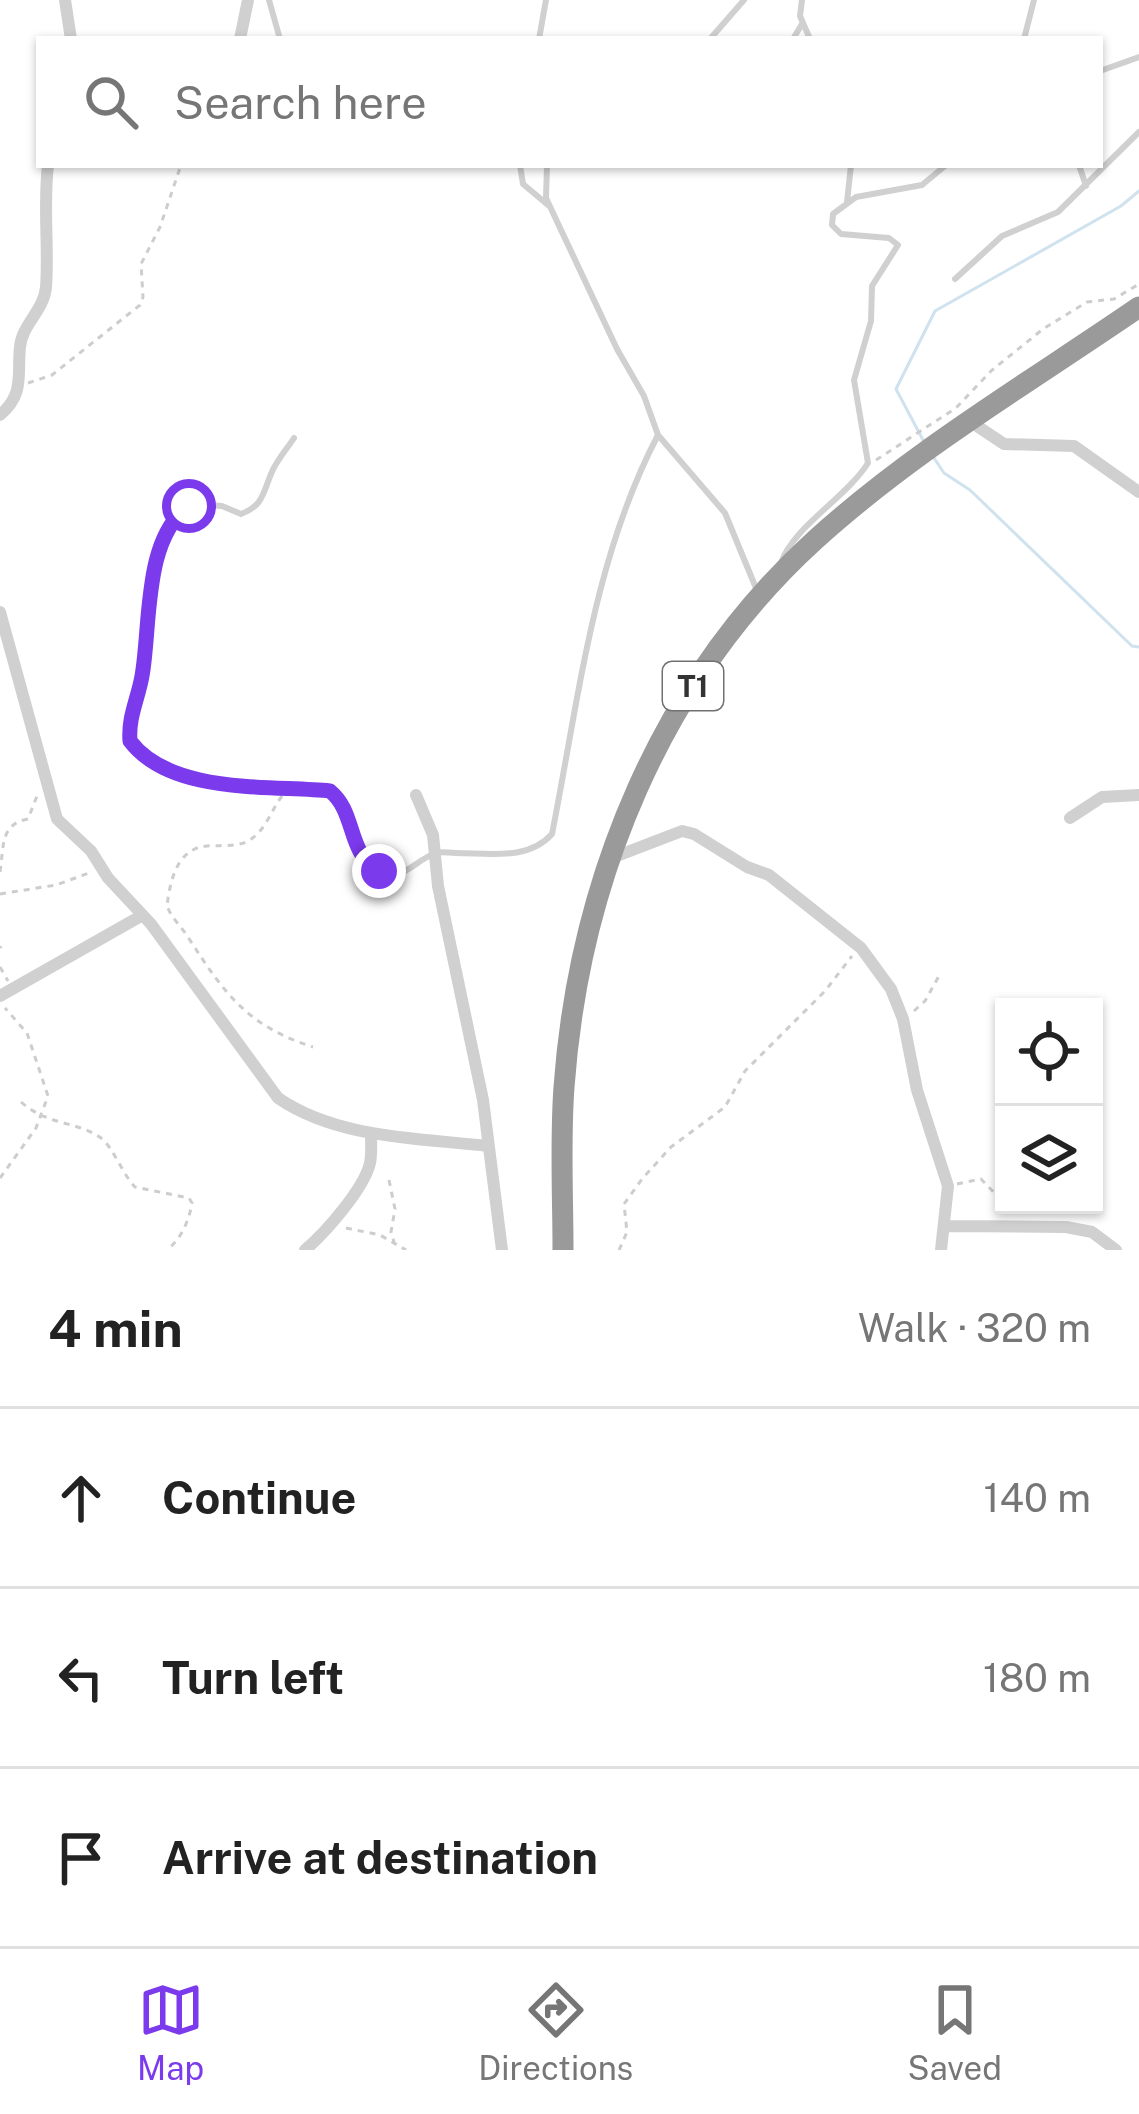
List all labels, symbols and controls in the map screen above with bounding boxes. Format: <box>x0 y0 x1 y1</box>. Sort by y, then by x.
search box <box>36 36 1103 168</box>
icon: search <box>78 69 144 135</box>
text: Search here <box>174 76 427 129</box>
route start <box>162 479 216 533</box>
road number: T1 <box>663 662 723 710</box>
route end <box>352 844 406 898</box>
map controls <box>995 998 1103 1214</box>
button: locate <box>995 998 1103 1106</box>
button: layers <box>995 1106 1103 1214</box>
text: 4 min <box>48 1299 183 1358</box>
text: Walk · 320 m <box>858 1305 1091 1351</box>
icon: ahead <box>48 1465 114 1531</box>
text: Continue <box>162 1471 356 1524</box>
text: 140 m <box>984 1475 1091 1521</box>
icon: left <box>48 1645 114 1711</box>
text: Turn left <box>162 1651 344 1704</box>
text: 180 m <box>983 1655 1091 1701</box>
icon: arrive <box>48 1825 114 1891</box>
text: Arrive at destination <box>162 1831 598 1884</box>
tab: Map <box>137 1977 204 2087</box>
tab: Directions <box>478 1977 633 2087</box>
tab: Saved <box>908 1977 1002 2087</box>

